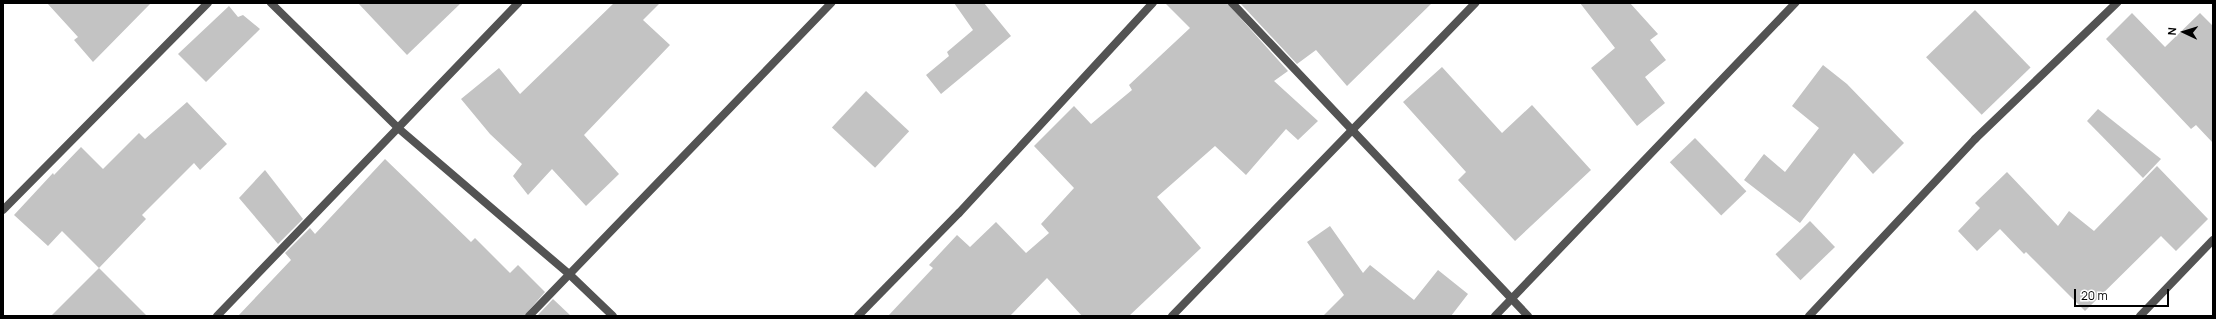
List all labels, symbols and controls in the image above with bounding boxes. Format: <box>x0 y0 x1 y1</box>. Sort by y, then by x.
north arrow <box>2164 12 2204 52</box>
text: N <box>2164 27 2179 36</box>
scale bar <box>2076 281 2171 307</box>
text: 20 m <box>2081 287 2108 304</box>

